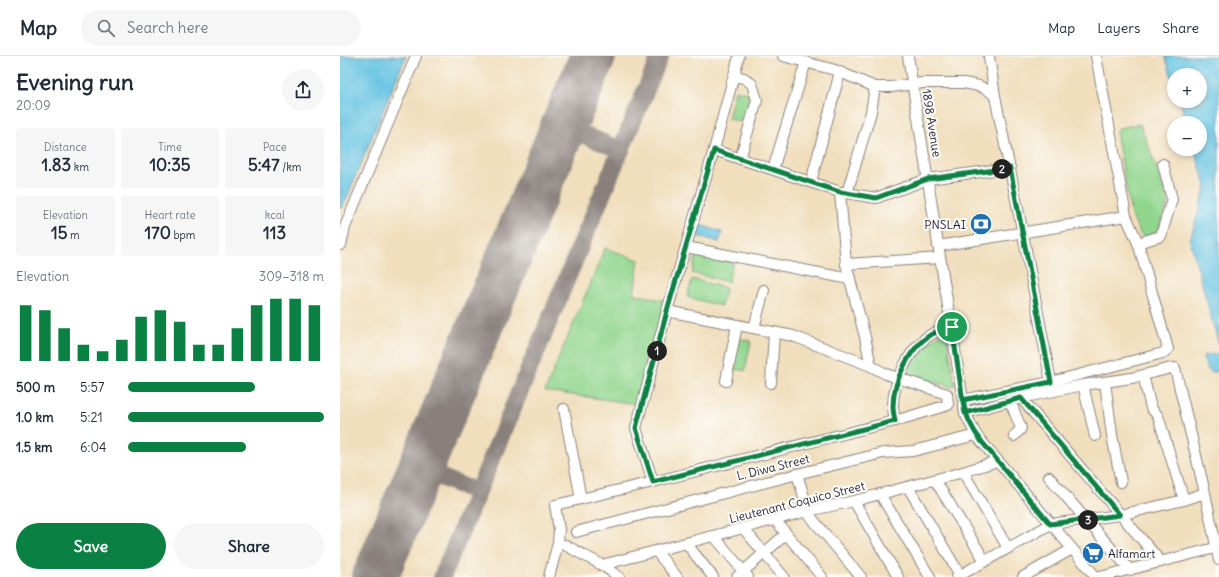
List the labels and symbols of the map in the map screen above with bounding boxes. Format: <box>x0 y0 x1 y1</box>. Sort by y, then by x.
street label: 1898 Avenue <box>919 88 945 158</box>
pin: 2 <box>992 159 1012 179</box>
bank icon: PNSLAI <box>968 211 994 237</box>
place label: PNSLAI <box>924 217 966 232</box>
pin <box>935 310 969 344</box>
pin: 1 <box>647 341 667 361</box>
street label: L. Diwa Street <box>735 451 811 483</box>
street label: Lieutenant Coquico Street <box>728 478 866 526</box>
pin: 3 <box>1078 510 1098 530</box>
supermarket icon: Alfamart <box>1080 540 1106 566</box>
place label: Alfamart <box>1108 546 1155 561</box>

